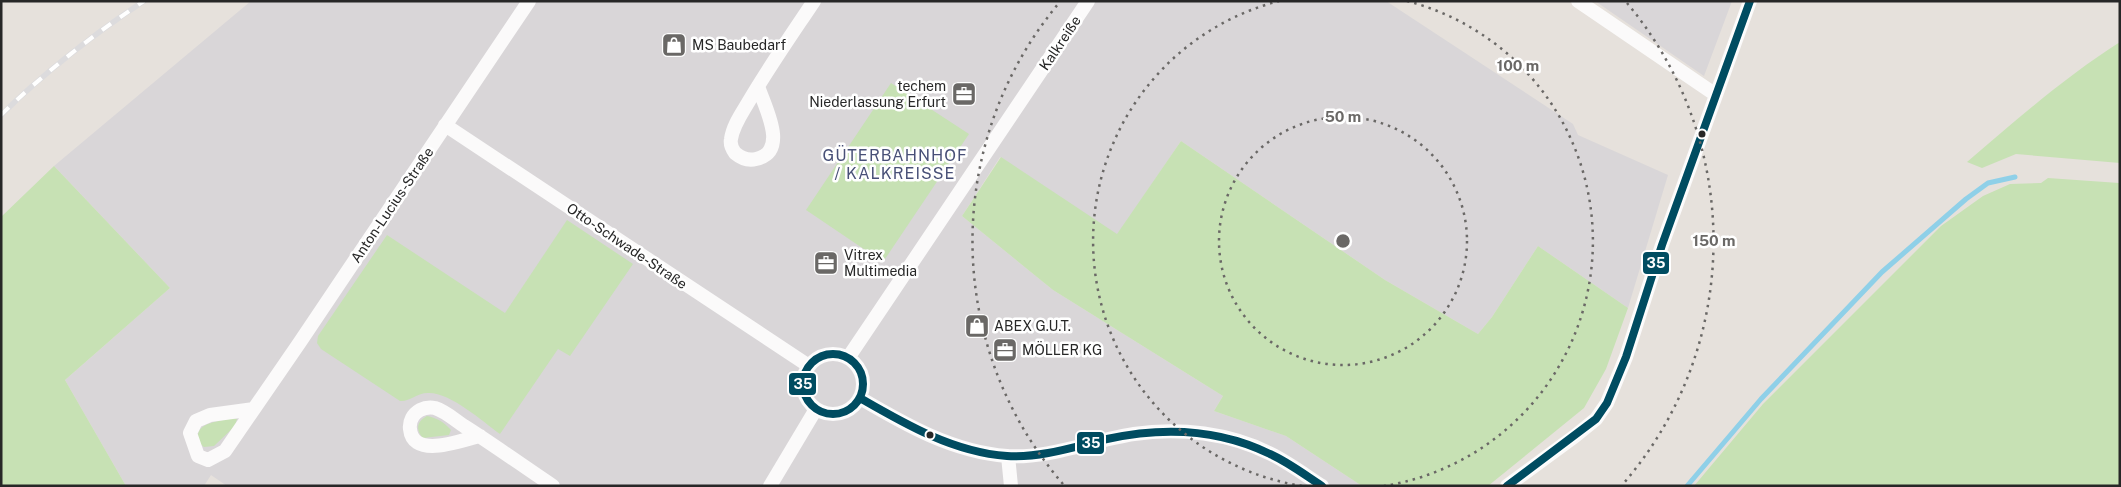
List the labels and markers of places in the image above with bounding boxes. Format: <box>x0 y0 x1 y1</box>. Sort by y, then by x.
shop icon: MS Baubedarf <box>661 32 687 58</box>
place label: MS Baubedarf <box>692 37 786 53</box>
place label: techem Niederlassung Erfurt <box>809 78 946 110</box>
office icon: techem Niederlassung Erfurt <box>951 81 977 107</box>
unlabelled marker <box>1697 129 1707 139</box>
centre of rings <box>1334 232 1352 250</box>
place label: Vitrex Multimedia <box>844 247 917 279</box>
office icon: Vitrex Multimedia <box>813 250 839 276</box>
shop icon: ABEX G.U.T. <box>964 313 990 339</box>
place label: ABEX G.U.T. <box>994 318 1071 334</box>
office icon: MÖLLER KG <box>992 337 1018 363</box>
place label: MÖLLER KG <box>1022 340 1102 358</box>
unlabelled marker <box>925 430 935 440</box>

